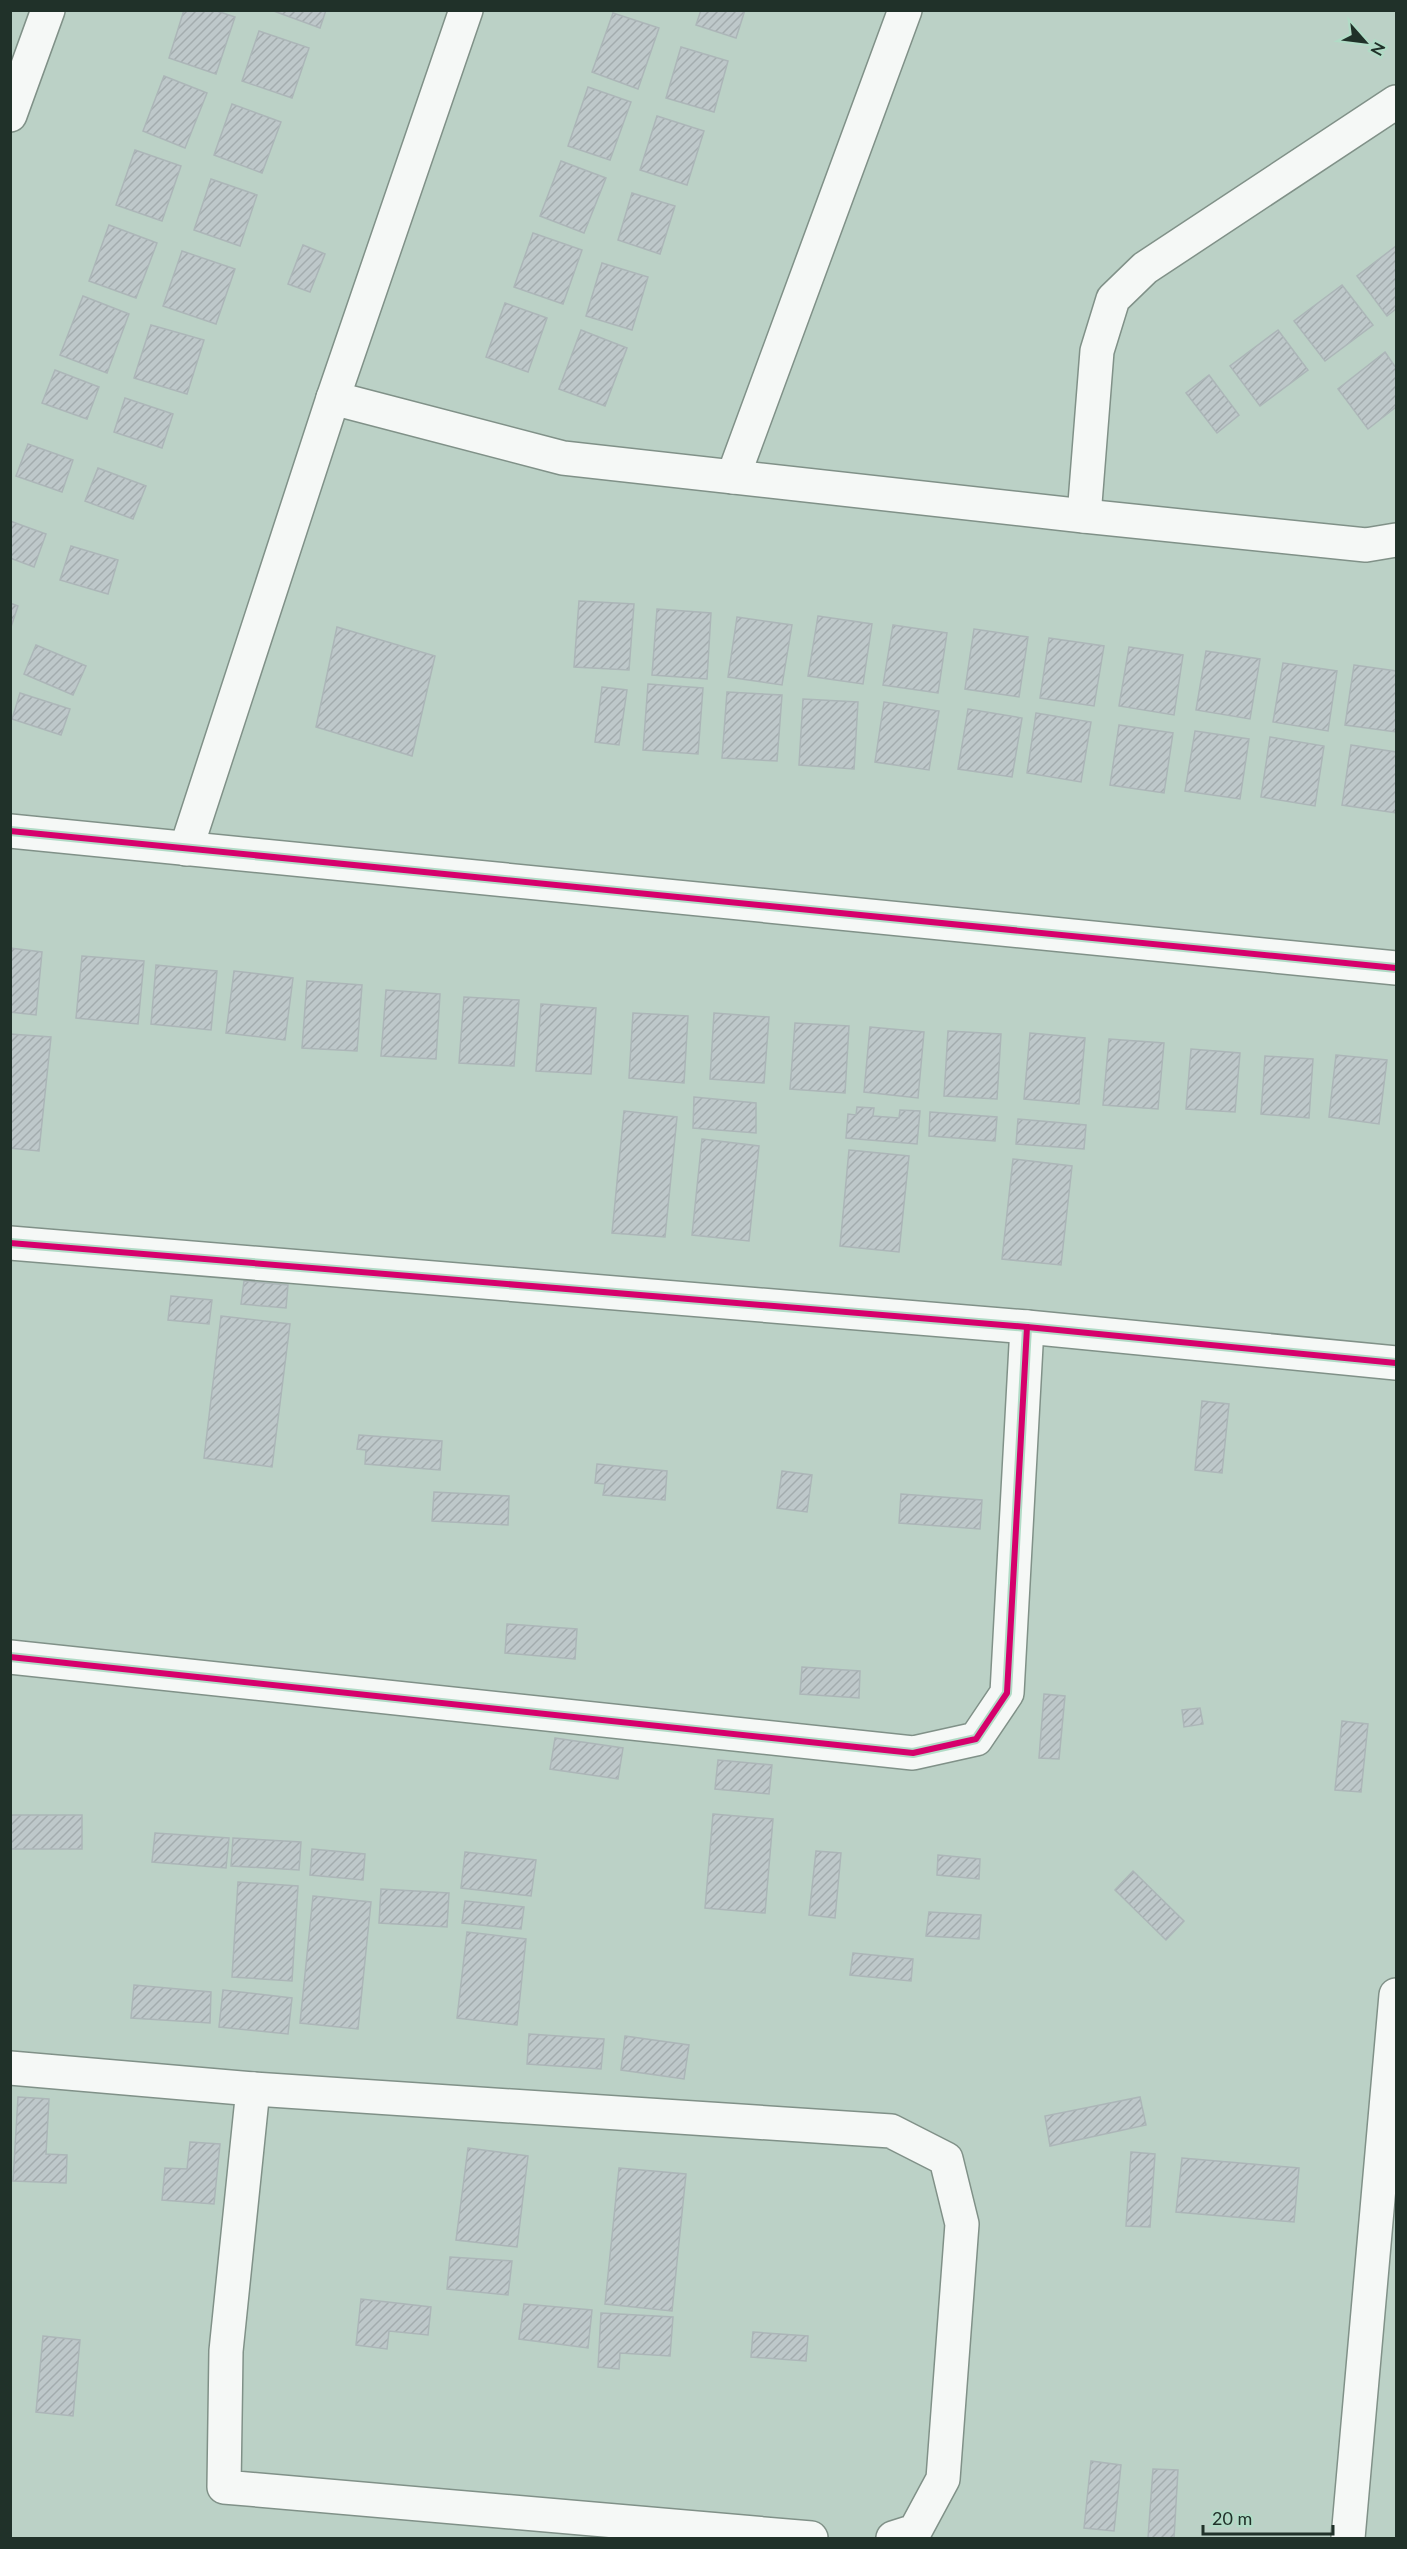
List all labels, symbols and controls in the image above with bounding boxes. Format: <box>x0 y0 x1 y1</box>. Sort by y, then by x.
north arrow <box>1335 12 1395 72</box>
text: N <box>1367 39 1390 59</box>
scale bar <box>1203 2498 1334 2536</box>
text: 20 m <box>1212 2507 1252 2529</box>

